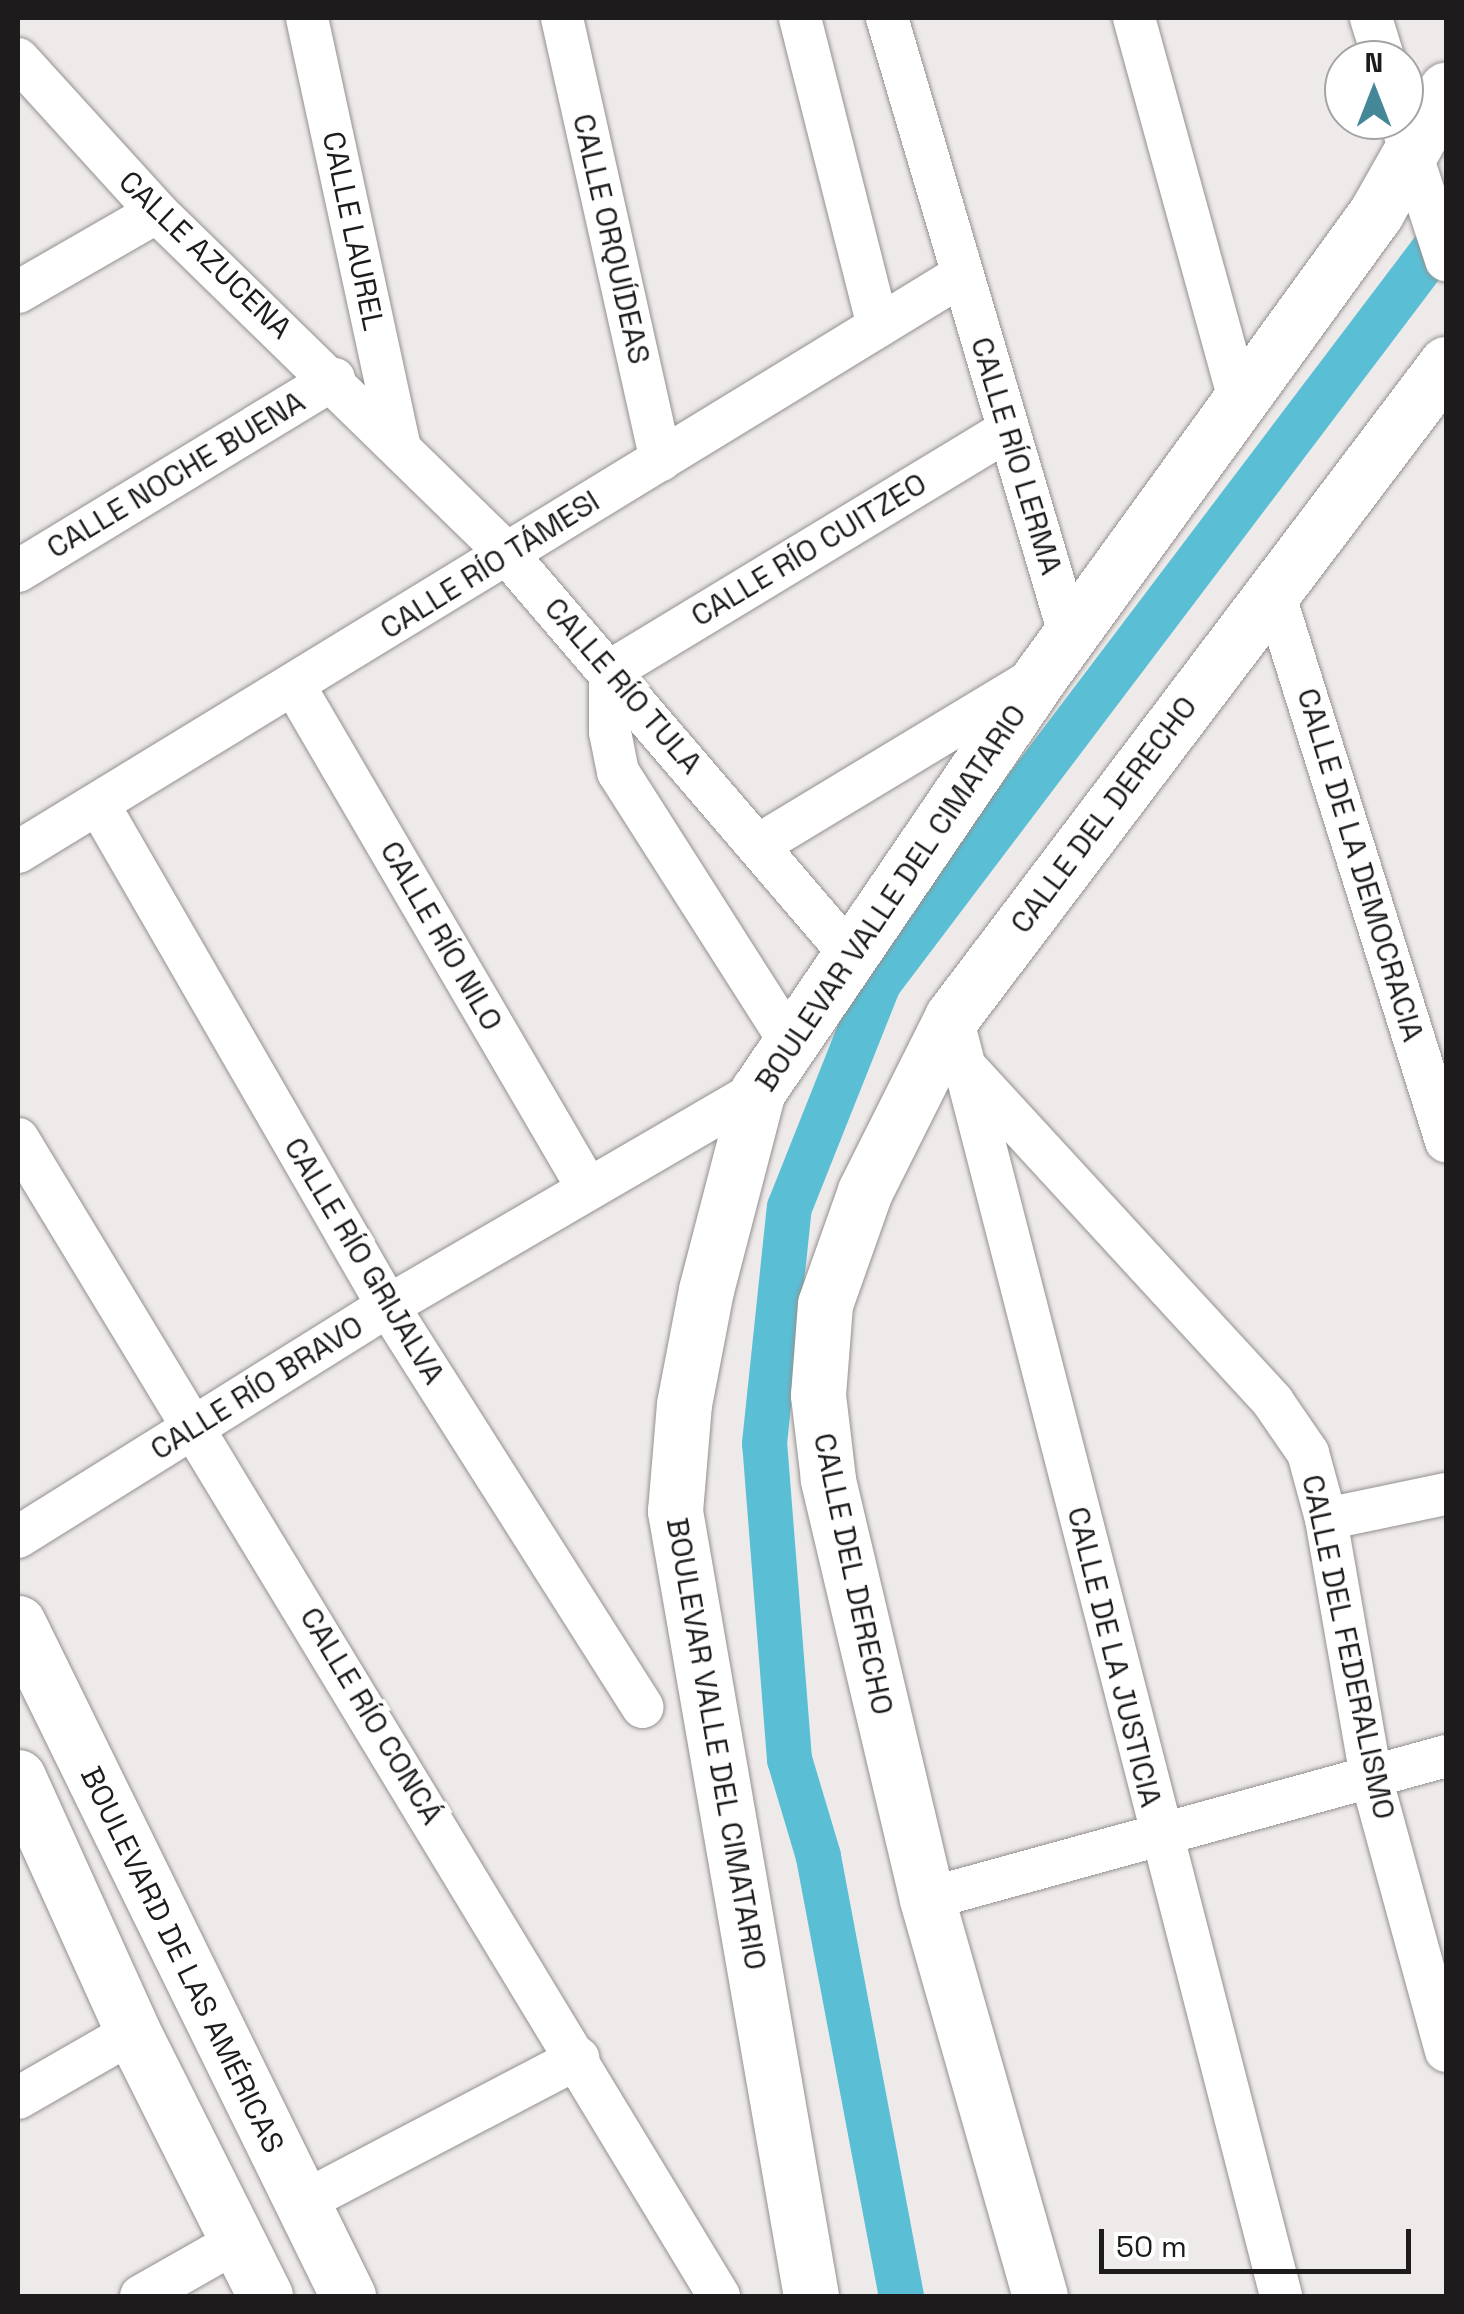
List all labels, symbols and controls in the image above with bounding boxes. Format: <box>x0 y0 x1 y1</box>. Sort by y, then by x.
north arrow <box>1324 40 1424 140</box>
text: N <box>1365 44 1383 80</box>
street label: CALLE ORQUÍDEAS <box>565 110 657 368</box>
street label: CALLE LAUREL <box>314 128 392 334</box>
street label: CALLE AZUCENA <box>111 163 299 347</box>
street label: CALLE RÍO LERMA <box>963 333 1069 579</box>
street label: CALLE NOCHE BUENA <box>41 384 311 566</box>
street label: CALLE RÍO CUITZEO <box>685 466 933 634</box>
street label: CALLE RÍO TÁMESI <box>374 483 606 647</box>
street label: CALLE RÍO TULA <box>537 590 709 782</box>
street label: CALLE DE LA DEMOCRACIA <box>1289 684 1431 1046</box>
street label: CALLE DEL DERECHO <box>1003 689 1205 941</box>
street label: BOULEVAR VALLE DEL CIMATARIO <box>748 697 1034 1099</box>
street label: CALLE RÍO NILO <box>372 835 510 1037</box>
street label: CALLE RÍO GRIJALVA <box>276 1131 452 1391</box>
street label: CALLE RÍO BRAVO <box>144 1308 370 1468</box>
street label: CALLE DEL DERECHO <box>805 1430 901 1718</box>
street label: CALLE DEL FEDERALISMO <box>1294 1471 1402 1823</box>
street label: CALLE DE LA JUSTICIA <box>1059 1503 1169 1811</box>
street label: BOULEVAR VALLE DEL CIMATARIO <box>658 1515 774 1973</box>
street label: CALLE RÍO CONCÁ <box>292 1601 450 1831</box>
street label: BOULEVARD DE LAS AMÉRICAS <box>73 1761 291 2159</box>
scale bar <box>1104 2209 1416 2271</box>
text: 50 m <box>1116 2227 1187 2266</box>

